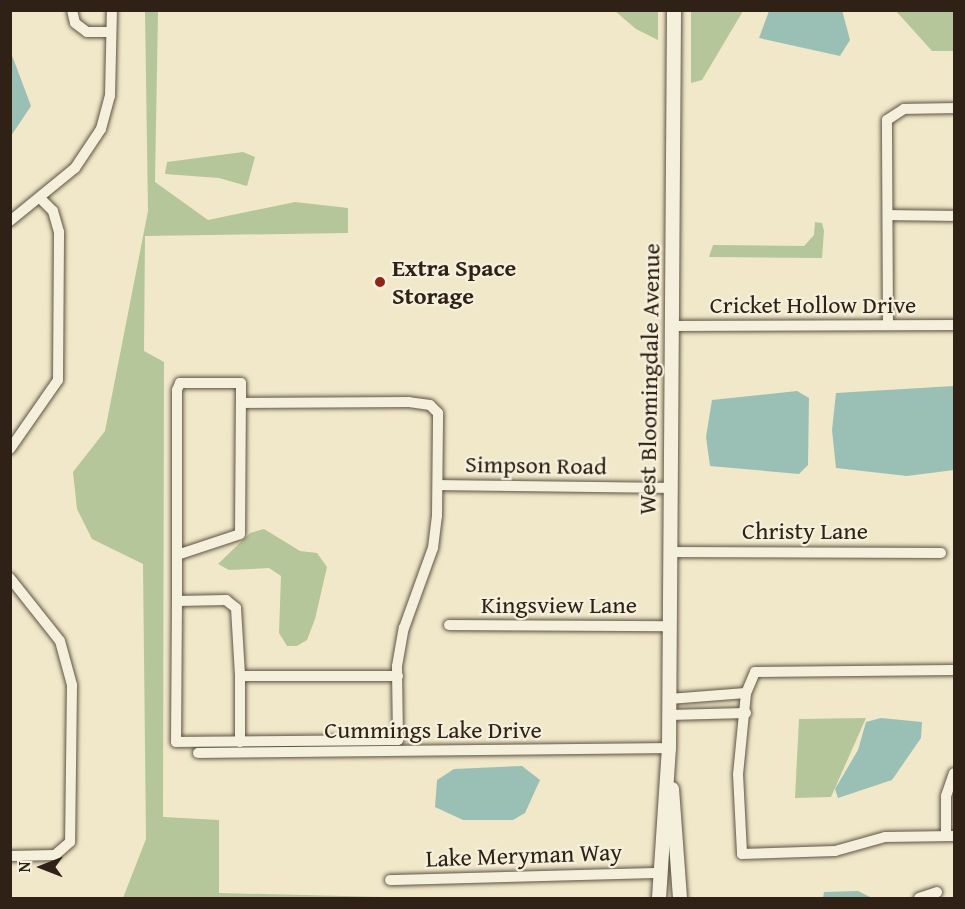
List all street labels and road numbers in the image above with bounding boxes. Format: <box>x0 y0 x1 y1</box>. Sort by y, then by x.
street label: West Bloomingdale Avenue <box>632 243 666 515</box>
street label: Cricket Hollow Drive <box>710 291 916 319</box>
street label: Simpson Road <box>465 449 607 481</box>
street label: Christy Lane <box>742 517 868 545</box>
street label: Kingsview Lane <box>481 591 637 619</box>
street label: Cummings Lake Drive <box>324 716 542 744</box>
street label: Lake Meryman Way <box>425 837 623 873</box>

